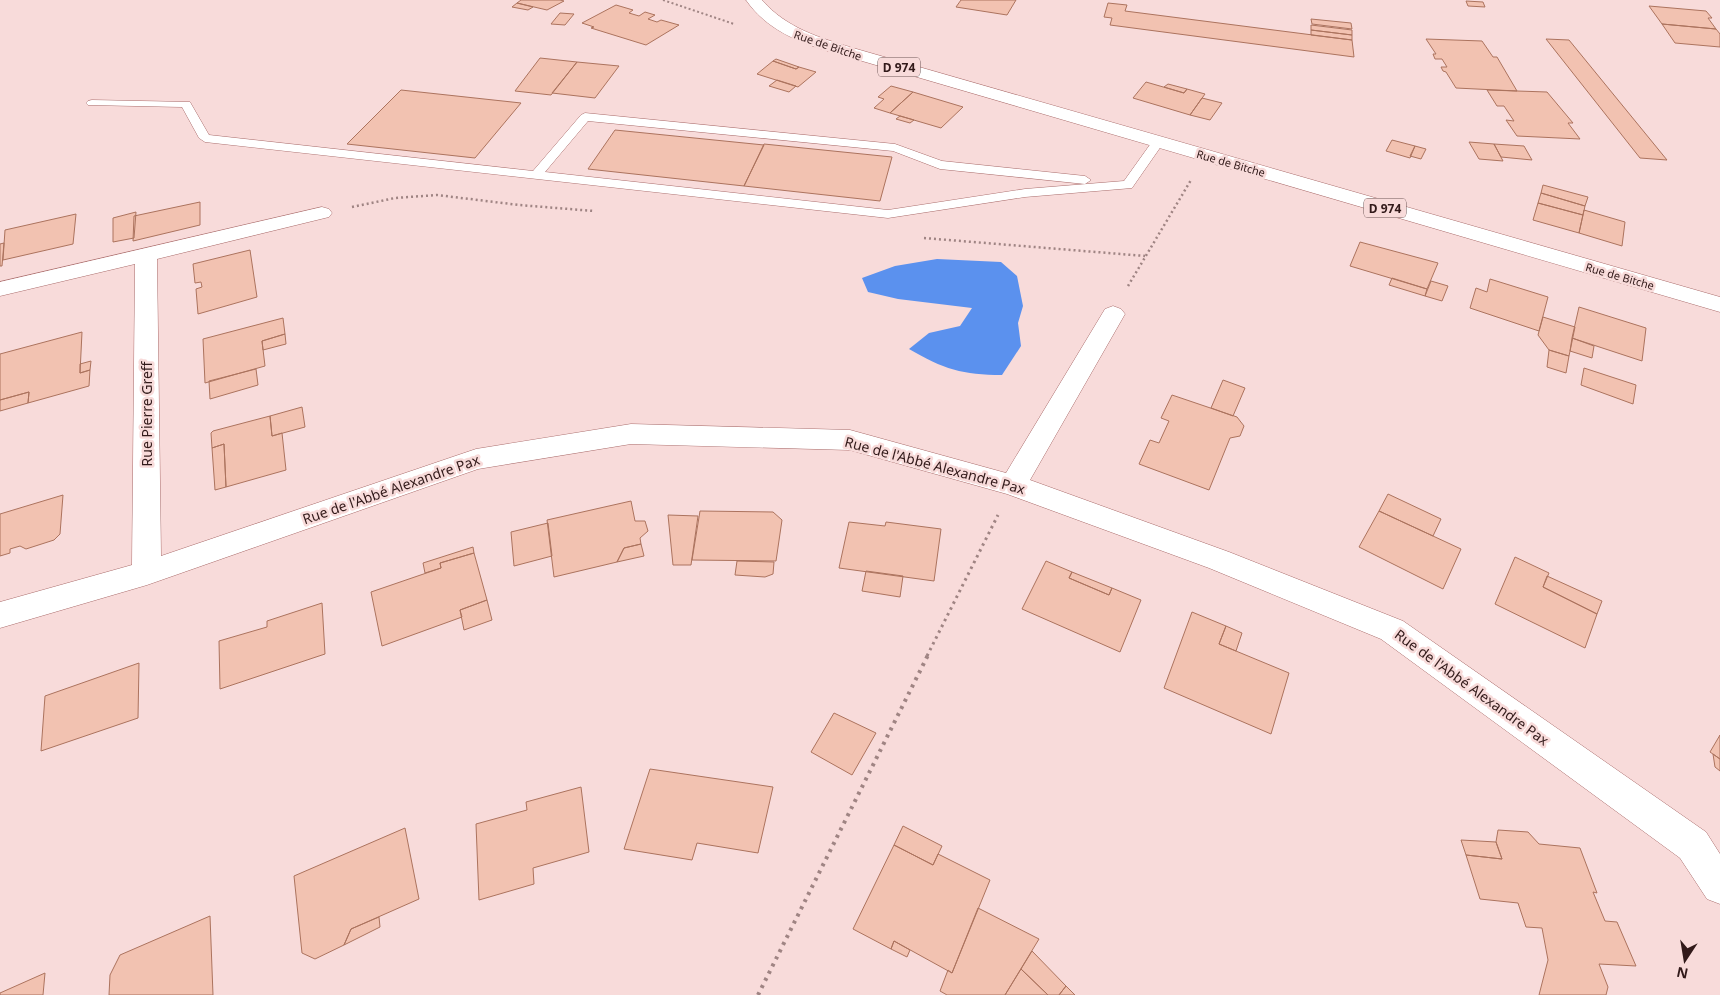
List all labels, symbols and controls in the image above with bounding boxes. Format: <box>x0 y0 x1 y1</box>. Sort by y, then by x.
street label: Rue de Bitche <box>792 26 864 64</box>
road number: D 974 <box>878 58 920 76</box>
street label: Rue de Bitche <box>1195 146 1267 180</box>
road number: D 974 <box>1364 198 1406 218</box>
street label: Rue de Bitche <box>1584 259 1656 293</box>
street label: Rue Pierre Greff <box>137 360 156 466</box>
street label: Rue de l'Abbé Alexandre Pax <box>843 432 1028 498</box>
street label: Rue de l'Abbé Alexandre Pax <box>300 450 483 528</box>
street label: Rue de l'Abbé Alexandre Pax <box>1391 625 1553 750</box>
north arrow <box>1660 935 1710 985</box>
text: N <box>1675 963 1690 984</box>

